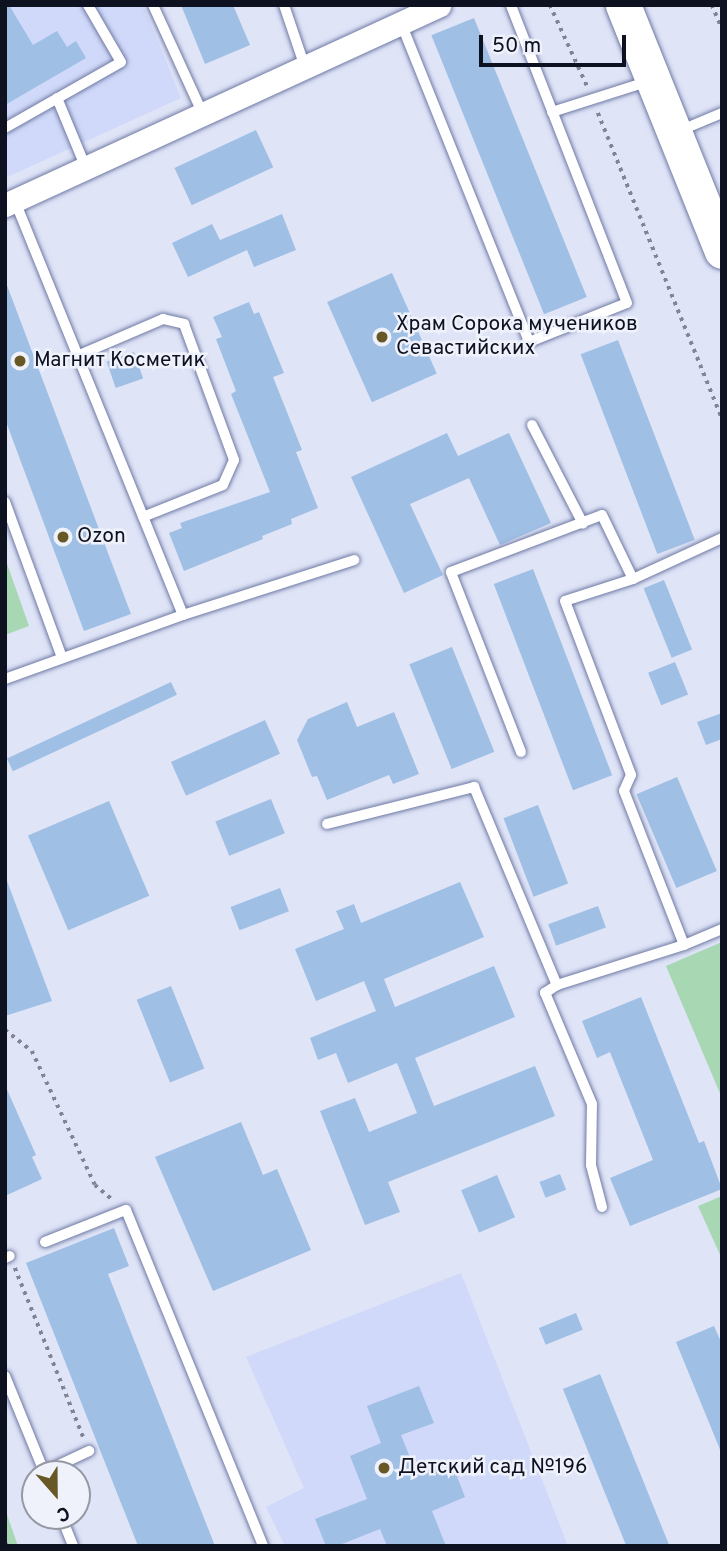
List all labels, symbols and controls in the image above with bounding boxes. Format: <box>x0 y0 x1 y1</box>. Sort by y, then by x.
scale bar <box>482 21 629 65</box>
text: 50 m <box>492 33 541 60</box>
place label: Храм Сорока мучеников Севастийских <box>396 312 638 362</box>
marker: Храм Сорока мучеников Севастийских <box>374 329 390 345</box>
place label: Магнит Косметик <box>34 348 205 374</box>
marker: Магнит Косметик <box>12 353 28 369</box>
place label: Ozon <box>77 524 126 550</box>
marker: Ozon <box>55 529 71 545</box>
place label: Детский сад №196 <box>398 1455 588 1481</box>
north arrow <box>21 1460 91 1530</box>
marker: Детский сад №196 <box>376 1460 392 1476</box>
text: С <box>53 1499 73 1526</box>

